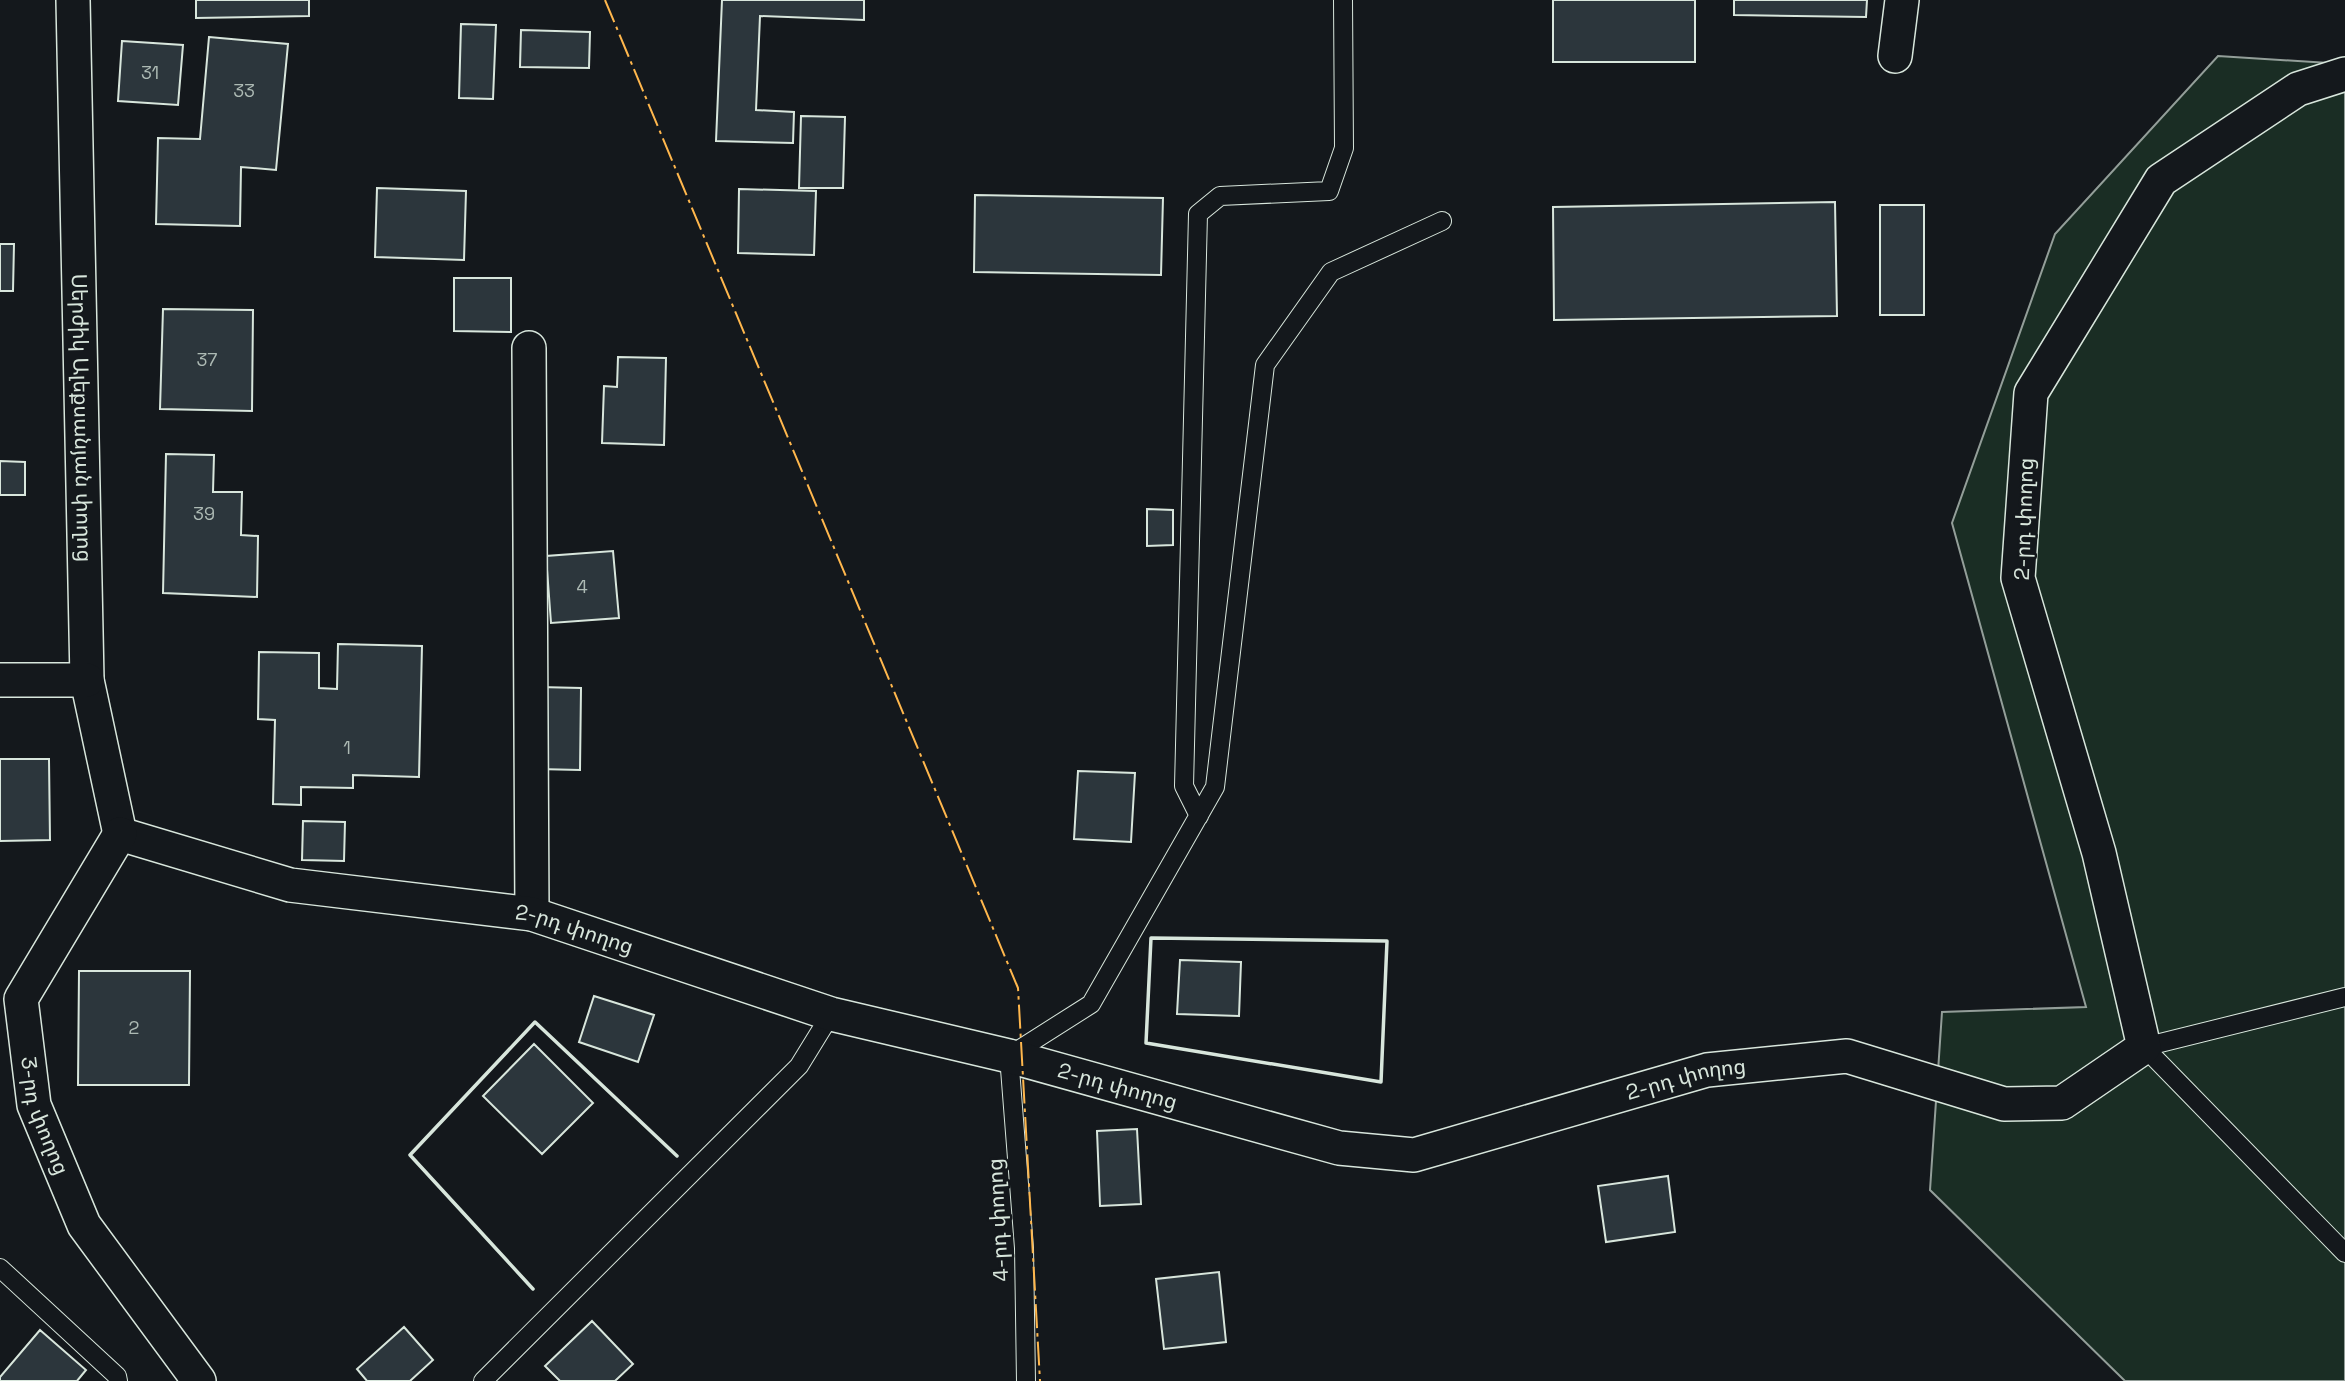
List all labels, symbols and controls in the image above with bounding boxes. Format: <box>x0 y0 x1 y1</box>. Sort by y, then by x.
house number: 31 <box>141 61 159 84</box>
house number: 33 <box>233 79 255 102</box>
street label: Սերժիկ Ալեքսանյան փողոց <box>66 273 99 562</box>
house number: 37 <box>196 348 218 371</box>
street label: 2-րդ փողոց <box>2008 457 2039 581</box>
house number: 39 <box>193 502 215 525</box>
house number: 4 <box>576 575 588 598</box>
house number: 1 <box>343 736 351 759</box>
street label: 2-րդ փողոց <box>514 898 637 960</box>
house number: 2 <box>129 1016 139 1039</box>
street label: 2-րդ փողոց <box>1623 1052 1747 1106</box>
street label: 3-րդ փողոց <box>15 1055 75 1179</box>
street label: 2-րդ փողոց <box>1055 1056 1180 1115</box>
street label: 4-րդ փողոց <box>981 1158 1014 1282</box>

